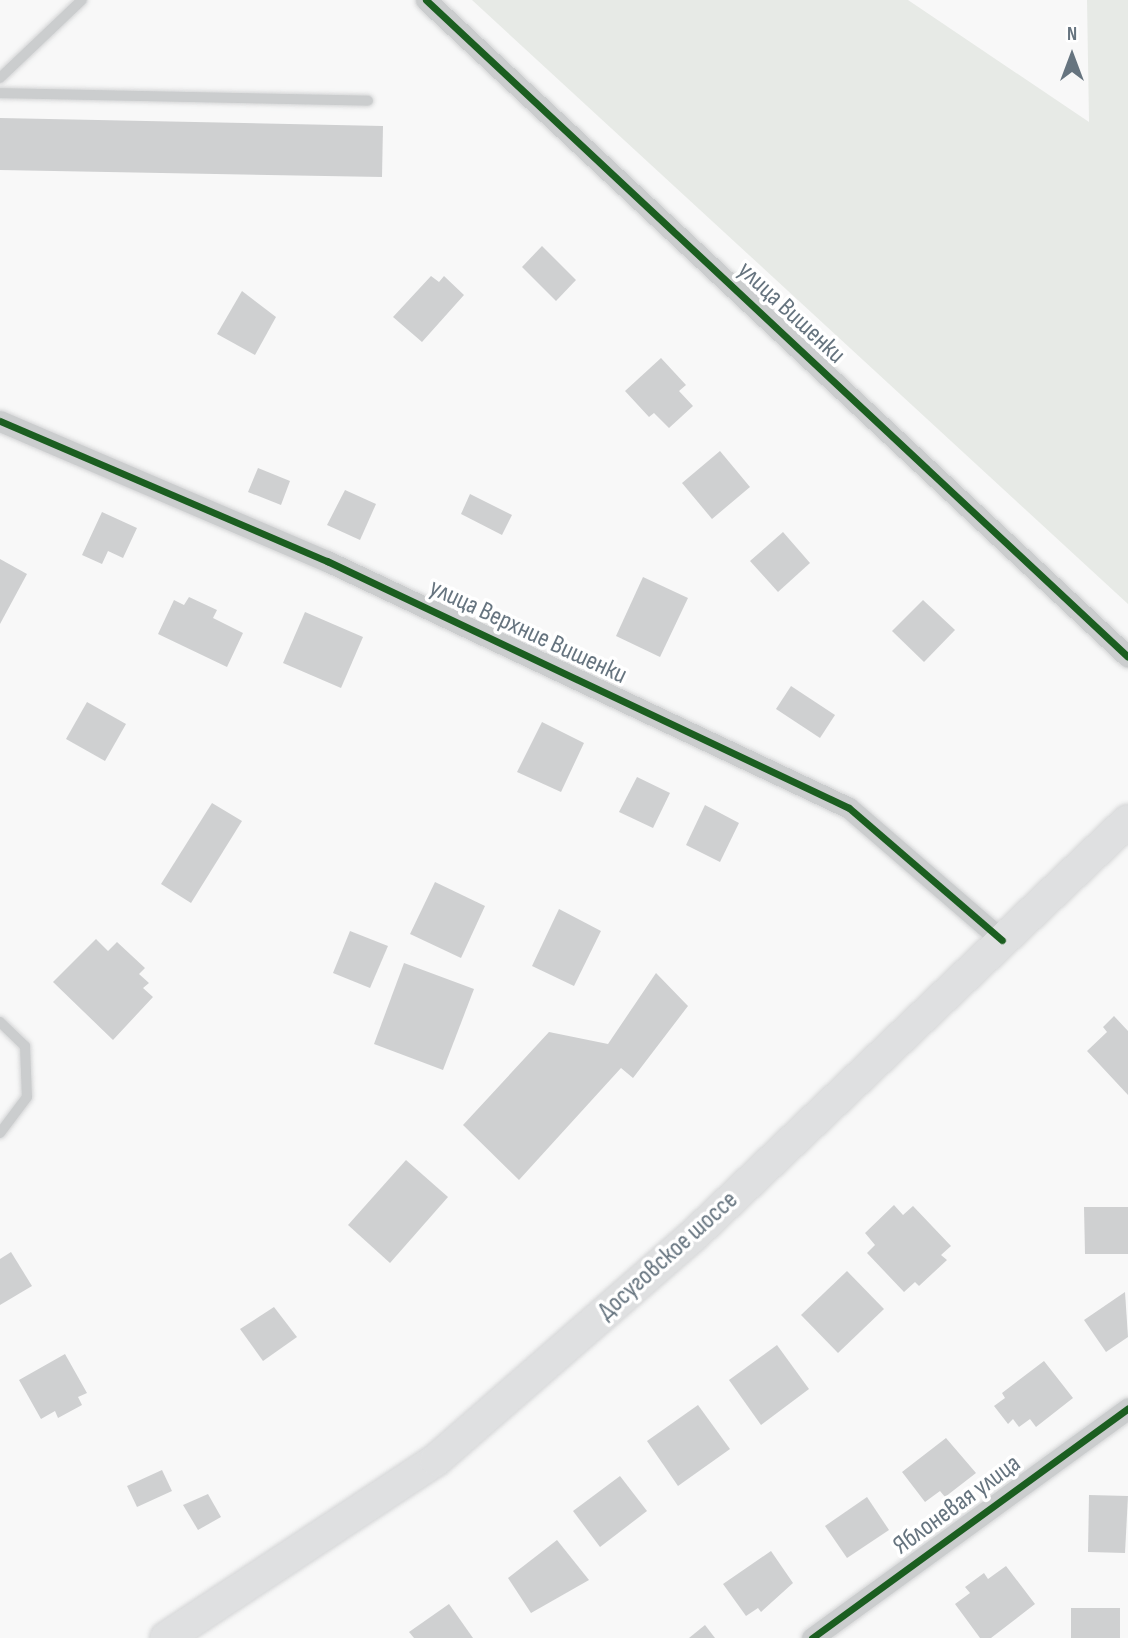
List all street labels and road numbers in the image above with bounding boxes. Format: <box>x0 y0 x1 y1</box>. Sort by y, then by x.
street label: улица Вишенки <box>731 255 851 371</box>
street label: улица Верхние Вишенки <box>424 573 632 691</box>
street label: Досуговское шоссе <box>591 1185 745 1327</box>
street label: Яблоневая улица <box>887 1448 1027 1562</box>

